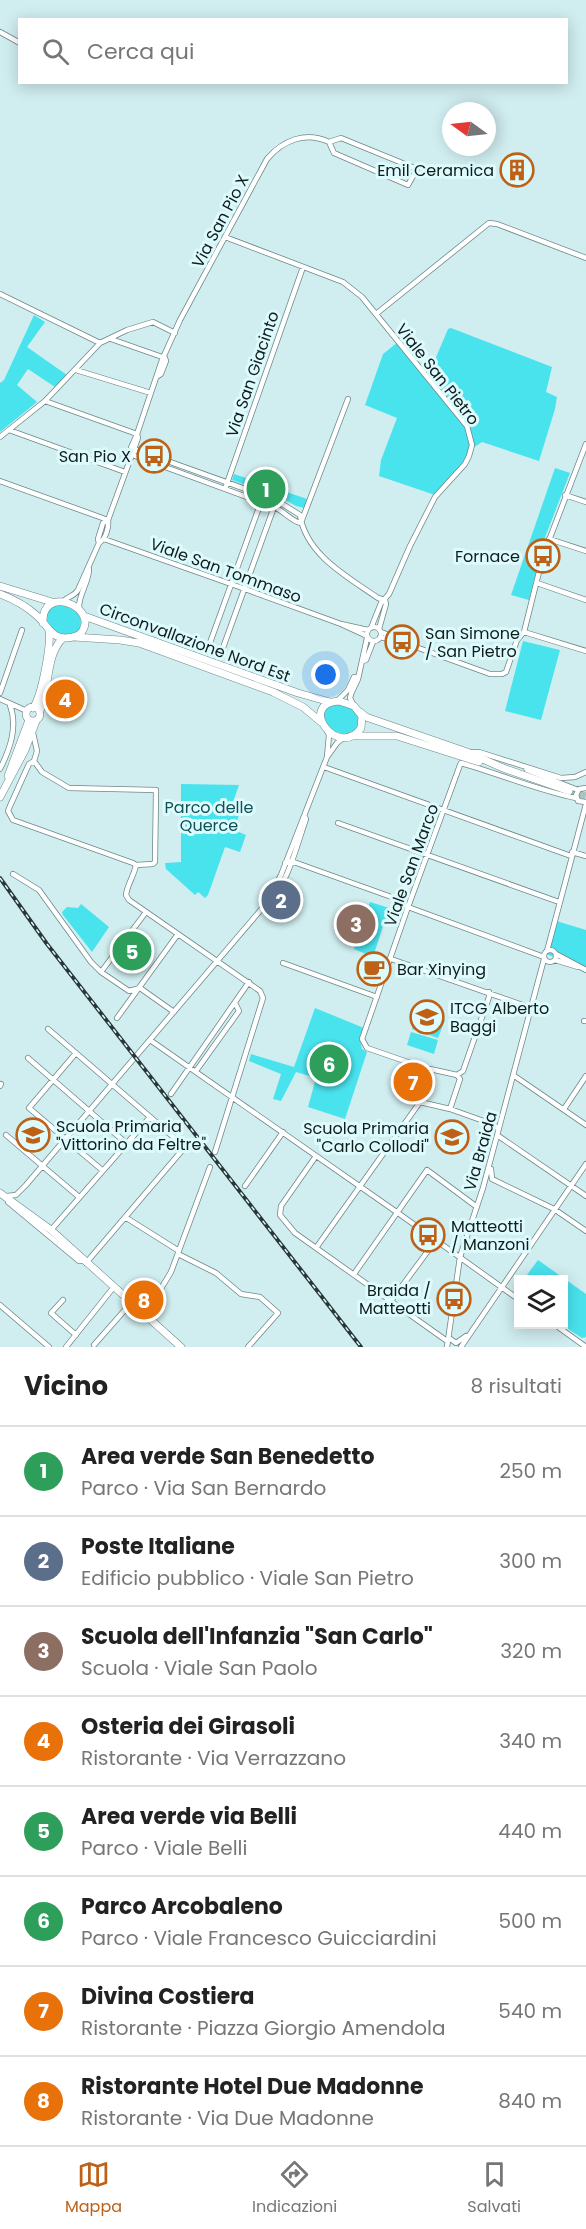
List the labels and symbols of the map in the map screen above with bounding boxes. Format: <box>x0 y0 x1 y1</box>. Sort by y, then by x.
north arrow <box>442 102 496 156</box>
building icon: Emil Ceramica <box>499 152 535 188</box>
place label: Emil Ceramica <box>377 159 494 182</box>
street label: Via San Pio X <box>186 171 255 272</box>
street label: Via San Giacinto <box>220 308 285 440</box>
street label: Viale San Pietro <box>391 319 485 430</box>
bus stop icon: San Pio X <box>136 438 172 474</box>
place label: San Pio X <box>59 445 131 468</box>
pin: 1 <box>246 466 286 512</box>
street label: Viale San Tommaso <box>147 532 305 609</box>
bus stop icon: Fornace <box>525 538 561 574</box>
place label: Fornace <box>455 545 520 568</box>
street label: Circonvallazione Nord Est <box>96 597 294 688</box>
place label: San Simone / San Pietro <box>425 622 520 663</box>
bus stop icon: San Simone / San Pietro <box>384 624 420 660</box>
your location <box>311 660 340 689</box>
pin: 4 <box>46 676 84 722</box>
park label: Parco delle Querce <box>165 796 253 837</box>
street label: Viale San Marco <box>379 801 444 930</box>
pin: 2 <box>262 878 300 922</box>
pin: 3 <box>336 902 376 946</box>
pin: 5 <box>112 928 152 974</box>
cafe icon: Bar Xinying <box>356 951 392 987</box>
place label: Bar Xinying <box>397 958 486 981</box>
place label: ITCG Alberto Baggi <box>450 997 549 1038</box>
school or university icon: ITCG Alberto Baggi <box>409 999 445 1035</box>
pin: 6 <box>310 1042 348 1086</box>
pin: 7 <box>394 1060 432 1104</box>
street label: Via Braida <box>458 1109 503 1194</box>
place label: Scuola Primaria "Vittorino da Feltre" <box>56 1115 207 1156</box>
school or university icon: Scuola Primaria "Vittorino da Feltre" <box>15 1117 51 1153</box>
place label: Scuola Primaria "Carlo Collodi" <box>303 1117 429 1158</box>
school or university icon: Scuola Primaria "Carlo Collodi" <box>434 1119 470 1155</box>
place label: Matteotti / Manzoni <box>451 1215 529 1256</box>
bus stop icon: Matteotti / Manzoni <box>410 1217 446 1253</box>
pin: 8 <box>124 1278 164 1322</box>
place label: Braida / Matteotti <box>359 1279 431 1320</box>
bus stop icon: Braida / Matteotti <box>436 1281 472 1317</box>

